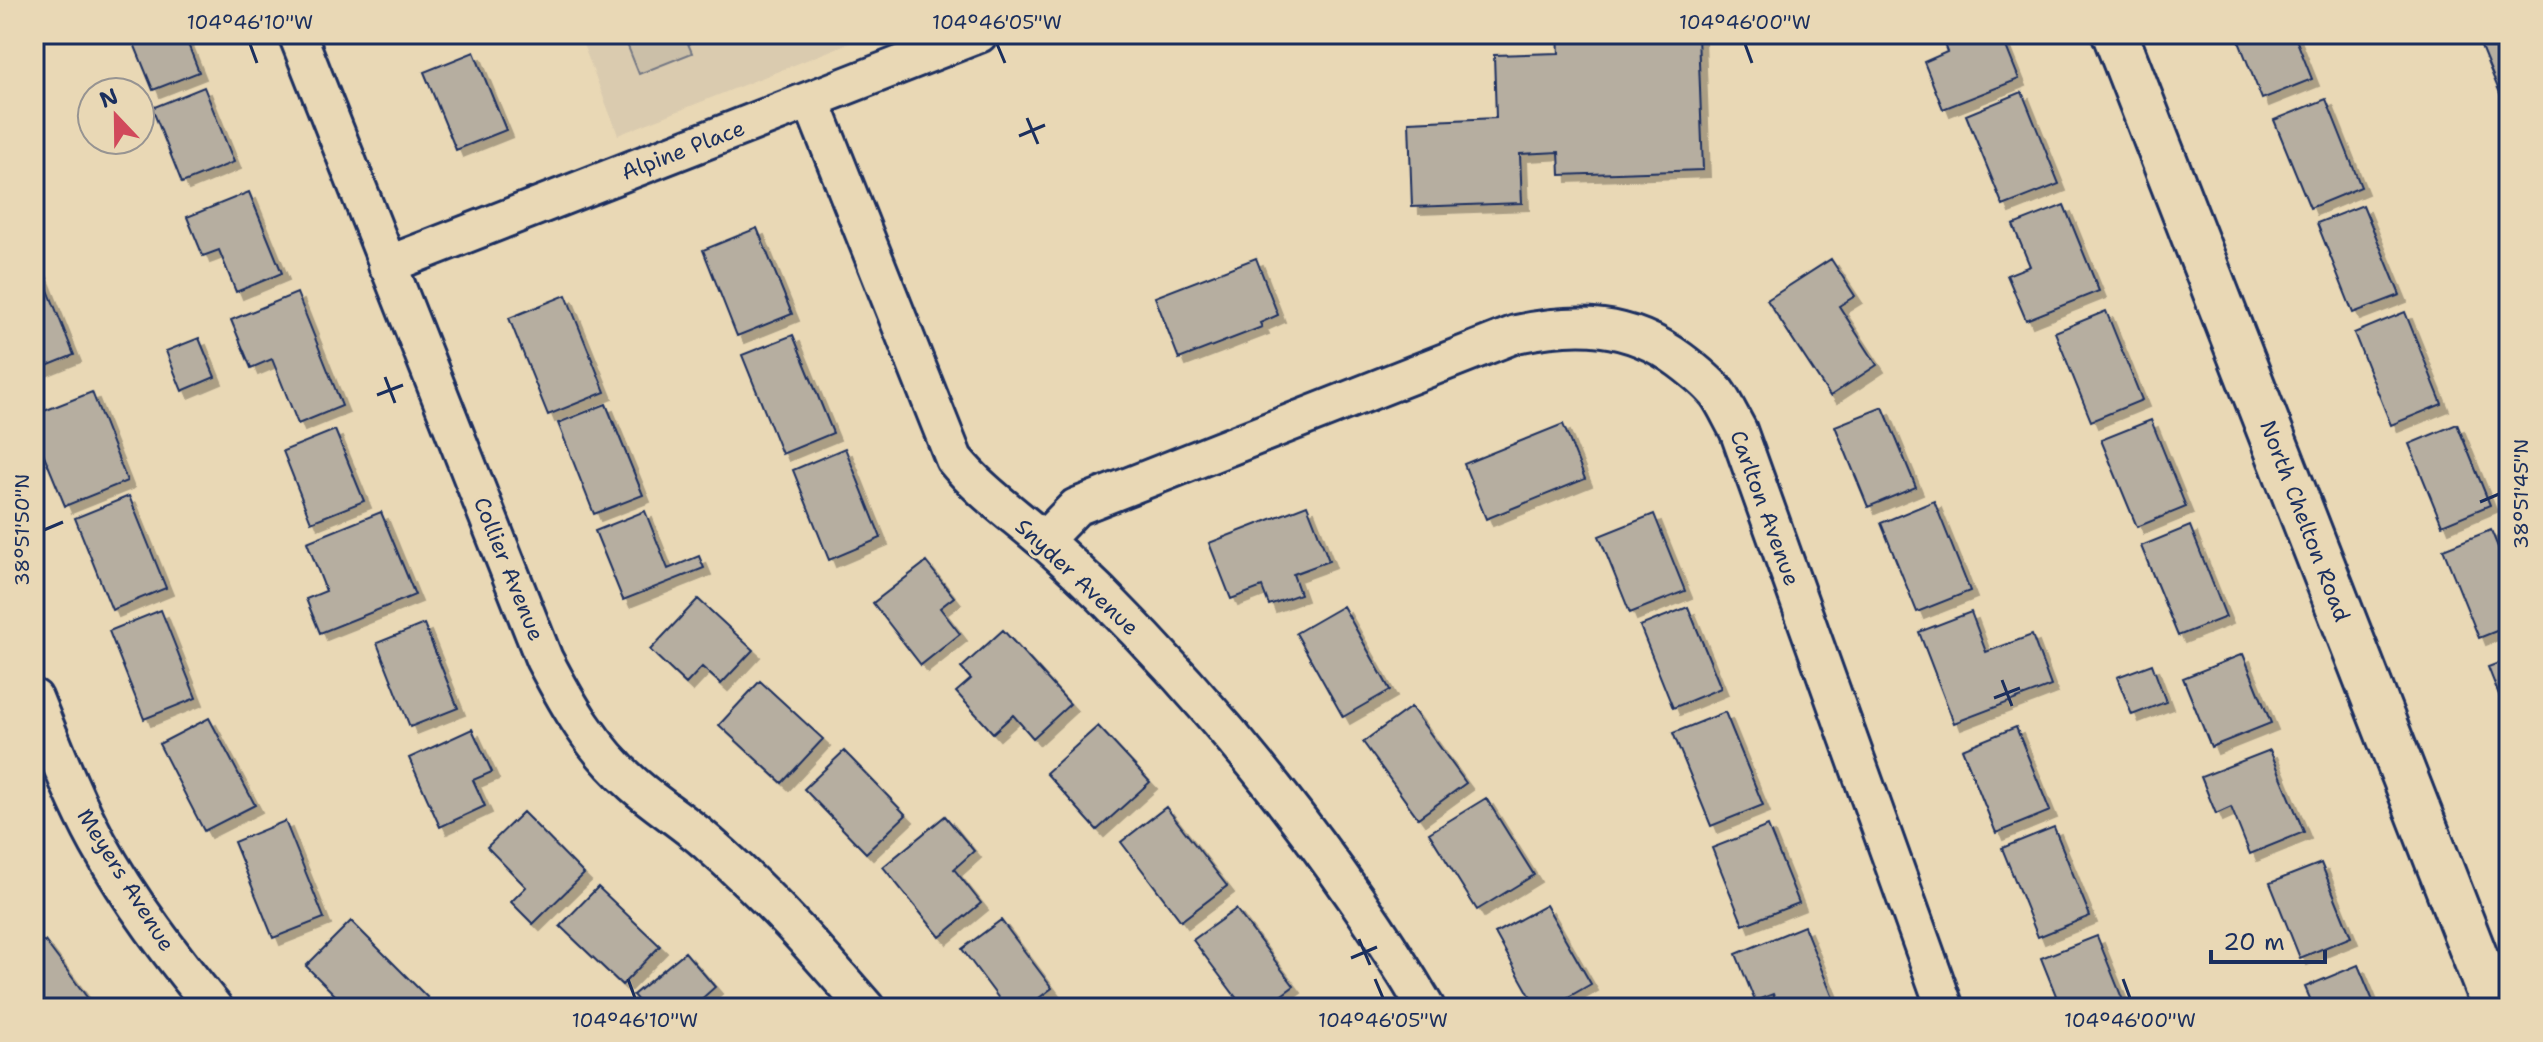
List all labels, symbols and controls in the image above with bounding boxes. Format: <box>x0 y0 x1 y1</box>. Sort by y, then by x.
text: 104°46'10"W <box>187 9 313 35</box>
text: 104°46'05"W <box>932 9 1062 35</box>
text: 104°46'00"W <box>1679 9 1811 35</box>
north arrow <box>76 76 156 156</box>
text: N <box>95 81 122 115</box>
street label: Alpine Place <box>617 113 749 187</box>
street label: North Chelton Road <box>2253 416 2357 626</box>
street label: Carlton Avenue <box>1723 426 1807 590</box>
text: 38°51'45"N <box>2508 439 2534 549</box>
text: 38°51'50"N <box>9 474 35 586</box>
street label: Collier Avenue <box>467 493 551 645</box>
street label: Snyder Avenue <box>1009 512 1145 642</box>
street label: Meyers Avenue <box>70 803 182 957</box>
scale bar <box>2211 914 2325 964</box>
text: 20 m <box>2223 926 2285 958</box>
text: 104°46'10"W <box>572 1007 698 1033</box>
text: 104°46'05"W <box>1318 1007 1448 1033</box>
text: 104°46'00"W <box>2064 1007 2196 1033</box>

